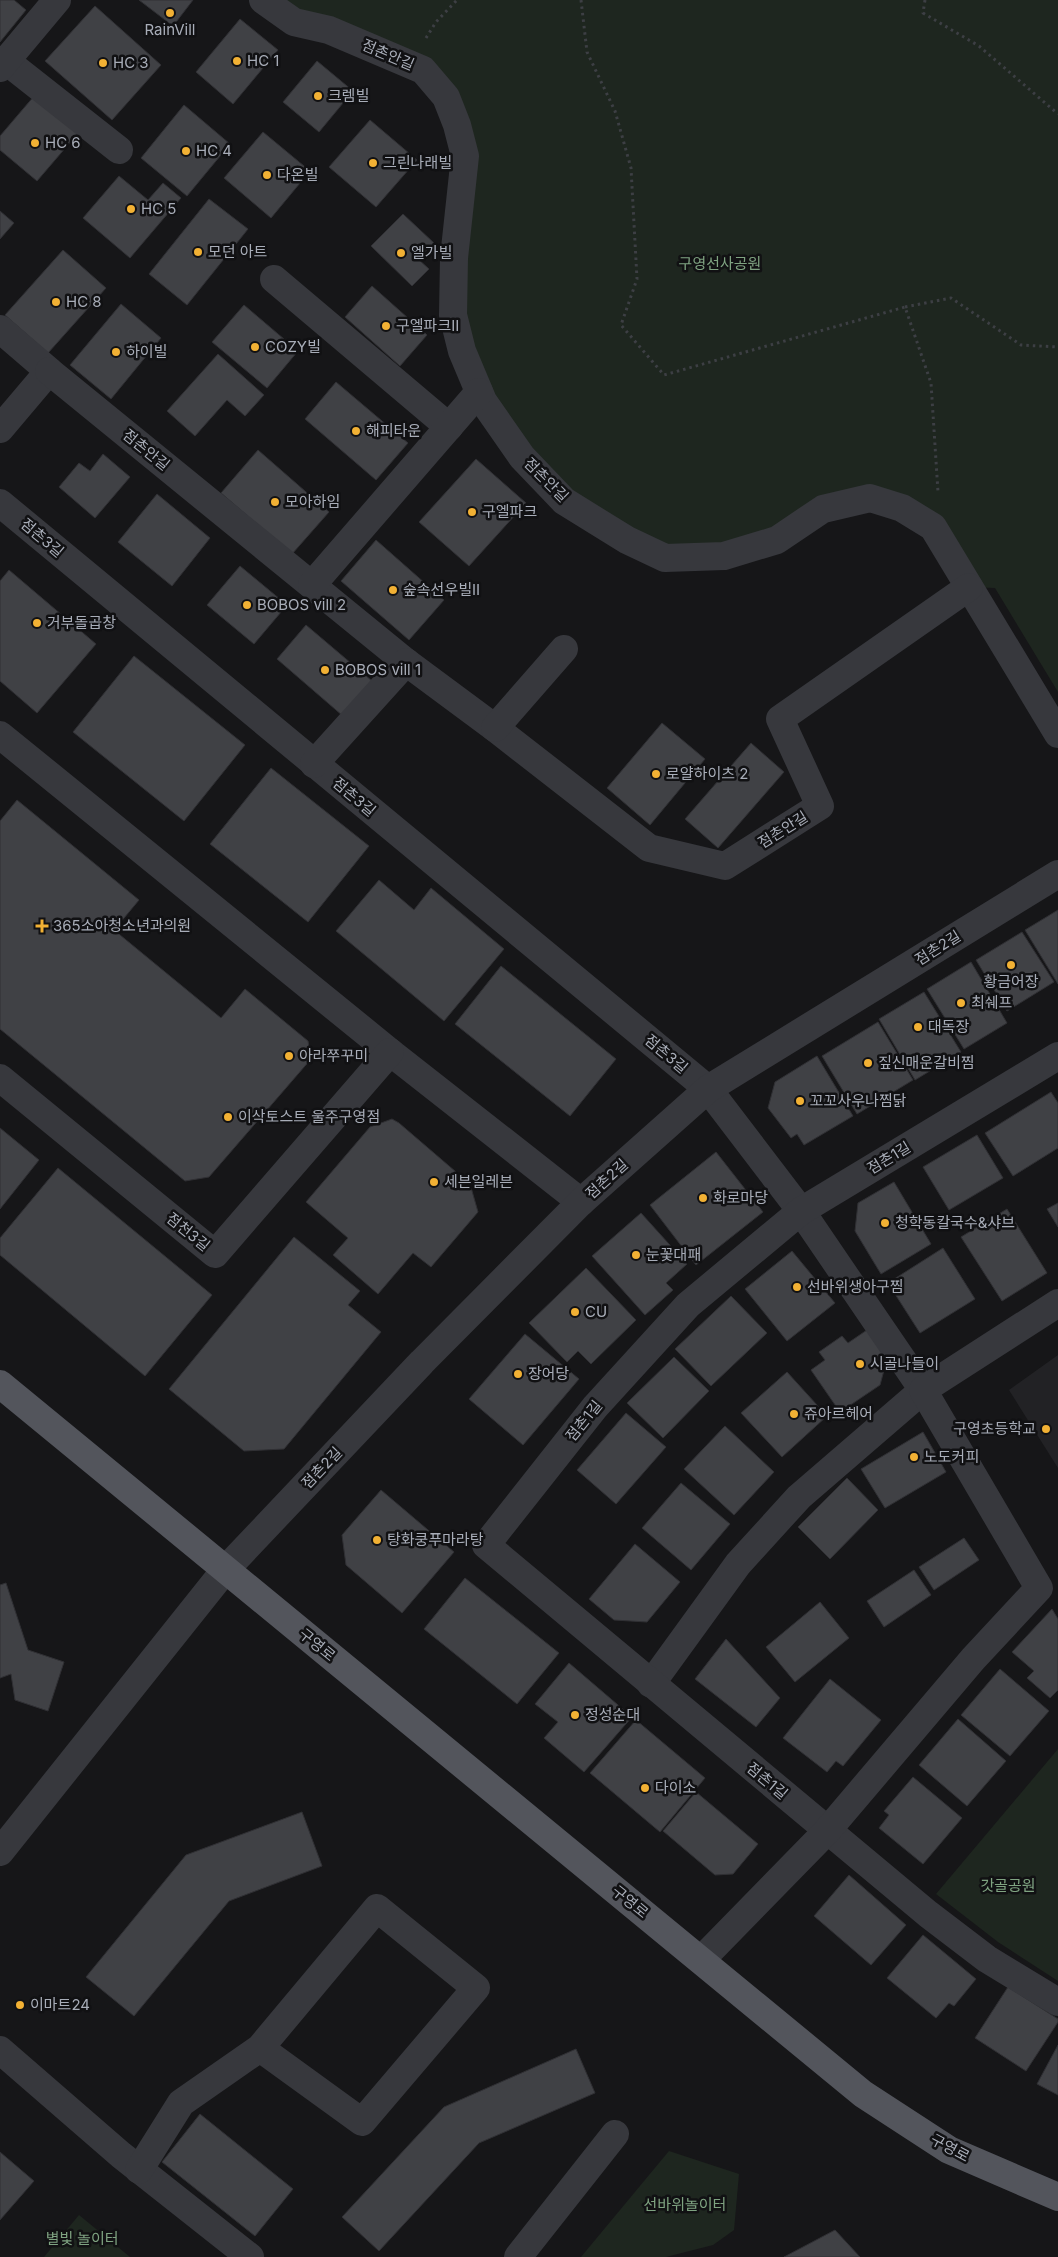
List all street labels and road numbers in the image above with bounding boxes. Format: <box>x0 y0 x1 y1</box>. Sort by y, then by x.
street label: 점촌안길 <box>359 35 417 74</box>
street label: 점촌안길 <box>119 425 174 474</box>
street label: 점촌안길 <box>520 453 573 506</box>
street label: 점촌3길 <box>17 514 68 561</box>
street label: 점촌3길 <box>329 773 380 820</box>
street label: 점촌안길 <box>754 807 811 852</box>
street label: 점촌2길 <box>911 926 964 969</box>
street label: 점촌3길 <box>641 1030 692 1077</box>
street label: 점촌1길 <box>863 1137 914 1178</box>
street label: 점촌2길 <box>582 1155 632 1203</box>
street label: 점천3길 <box>163 1208 214 1255</box>
street label: 점촌1길 <box>561 1396 606 1445</box>
street label: 점촌2길 <box>297 1443 346 1492</box>
street label: 구영로 <box>295 1624 339 1665</box>
street label: 점촌1길 <box>743 1758 792 1803</box>
street label: 구영로 <box>608 1881 652 1922</box>
street label: 구영로 <box>927 2129 973 2166</box>

